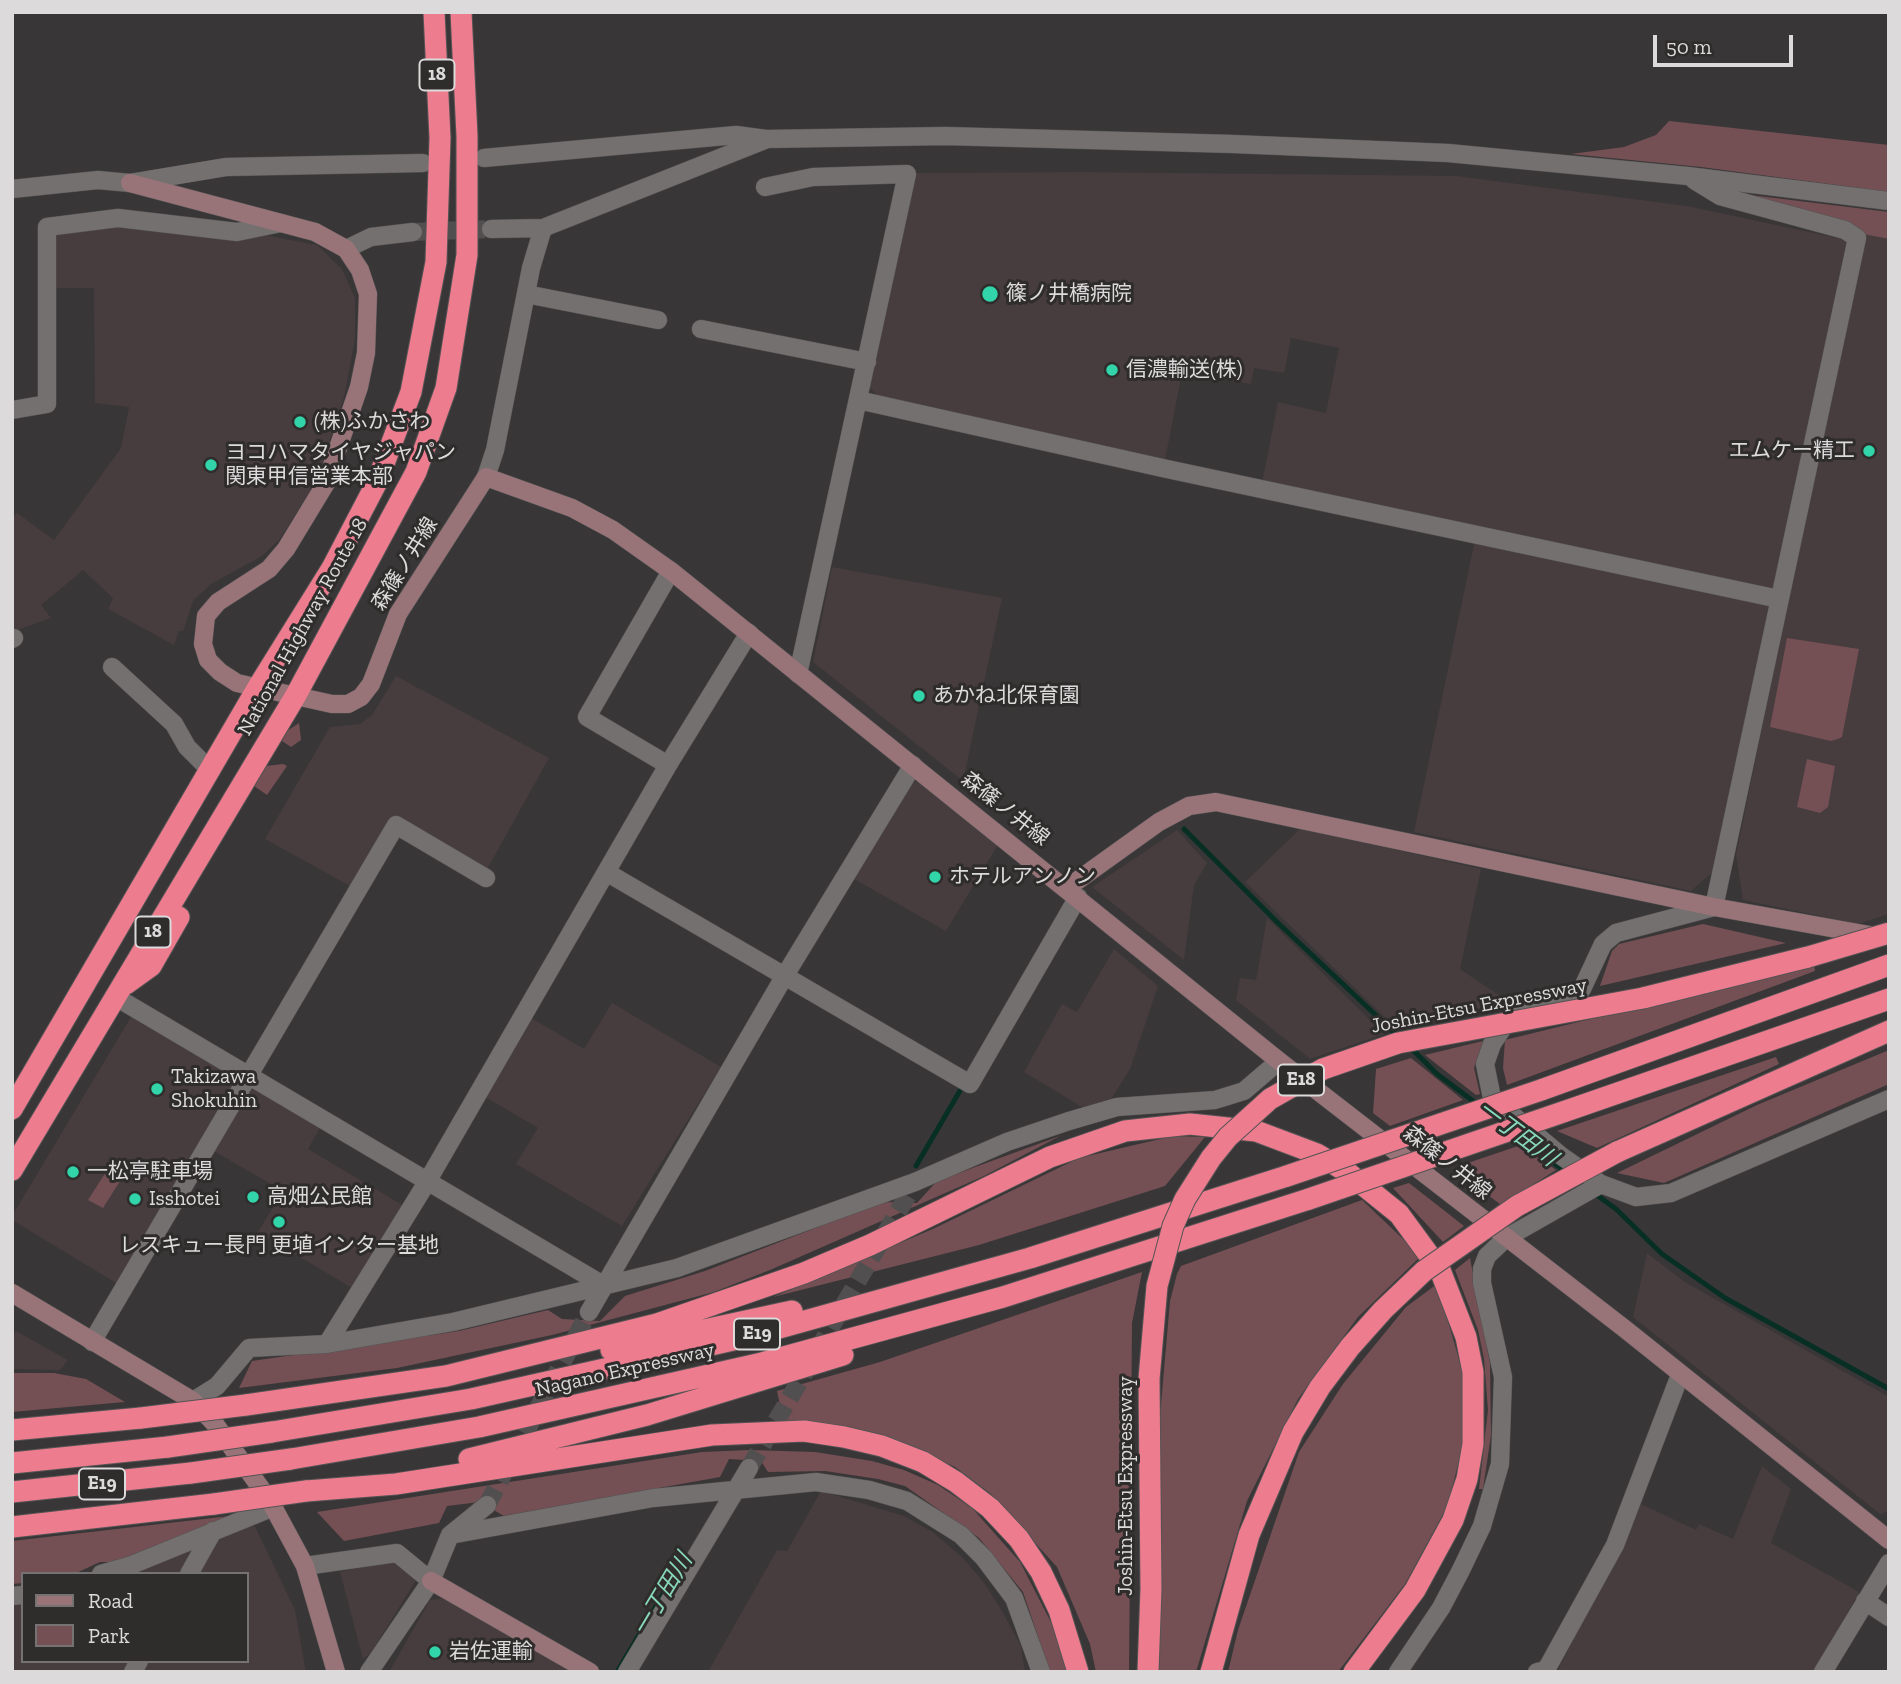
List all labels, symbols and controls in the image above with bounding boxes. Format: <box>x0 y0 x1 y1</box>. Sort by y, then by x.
scale bar <box>1656 21 1796 65</box>
text: 50 m <box>1666 34 1712 59</box>
road number: 18 <box>420 60 454 90</box>
place label: 篠ノ井橋病院 <box>1006 281 1132 307</box>
marker: 篠ノ井橋病院 <box>980 284 1000 304</box>
place label: 信濃輸送(株) <box>1126 357 1243 383</box>
marker: 信濃輸送(株) <box>1104 362 1120 378</box>
place label: (株)ふかさわ <box>314 409 431 435</box>
marker: (株)ふかさわ <box>292 414 308 430</box>
place label: エムケー精工 <box>1729 438 1855 464</box>
place label: ヨコハマタイヤジャパン 関東甲信営業本部 <box>225 440 456 490</box>
marker: エムケー精工 <box>1861 443 1877 459</box>
marker: ヨコハマタイヤジャパン 関東甲信営業本部 <box>203 457 219 473</box>
street label: 森篠ノ井線 <box>366 513 444 615</box>
street label: National Highway Route 18 <box>233 514 373 740</box>
place label: あかね北保育園 <box>933 683 1080 709</box>
marker: あかね北保育園 <box>911 688 927 704</box>
street label: 森篠ノ井線 <box>956 767 1054 851</box>
place label: ホテルアンノン <box>949 864 1096 890</box>
marker: ホテルアンノン <box>927 869 943 885</box>
road number: 18 <box>136 916 170 948</box>
street label: Joshin-Etsu Expressway <box>1369 973 1589 1039</box>
place label: Takizawa Shokuhin <box>171 1064 257 1114</box>
road number: E18 <box>1278 1064 1324 1096</box>
marker: Takizawa Shokuhin <box>149 1081 165 1097</box>
water label: 一丁田川 <box>1472 1095 1562 1173</box>
street label: 森篠ノ井線 <box>1398 1121 1496 1205</box>
place label: 一松亭駐車場 <box>87 1159 213 1185</box>
marker: 一松亭駐車場 <box>65 1164 81 1180</box>
place label: 高畑公民館 <box>267 1184 372 1210</box>
place label: Isshotei <box>149 1186 220 1212</box>
marker: 高畑公民館 <box>245 1189 261 1205</box>
marker: Isshotei <box>127 1191 143 1207</box>
marker: レスキュー長門 更埴インター基地 <box>271 1214 287 1230</box>
place label: レスキュー長門 更埴インター基地 <box>119 1233 439 1259</box>
road number: E19 <box>734 1318 780 1350</box>
street label: Nagano Expressway <box>533 1337 717 1403</box>
street label: Joshin-Etsu Expressway <box>1113 1376 1139 1596</box>
road number: E19 <box>79 1468 125 1500</box>
water label: 一丁田川 <box>627 1548 699 1642</box>
legend <box>21 1572 248 1663</box>
text: Road <box>88 1588 133 1613</box>
text: Park <box>88 1623 130 1648</box>
place label: 岩佐運輸 <box>449 1639 533 1665</box>
marker: 岩佐運輸 <box>427 1644 443 1660</box>

